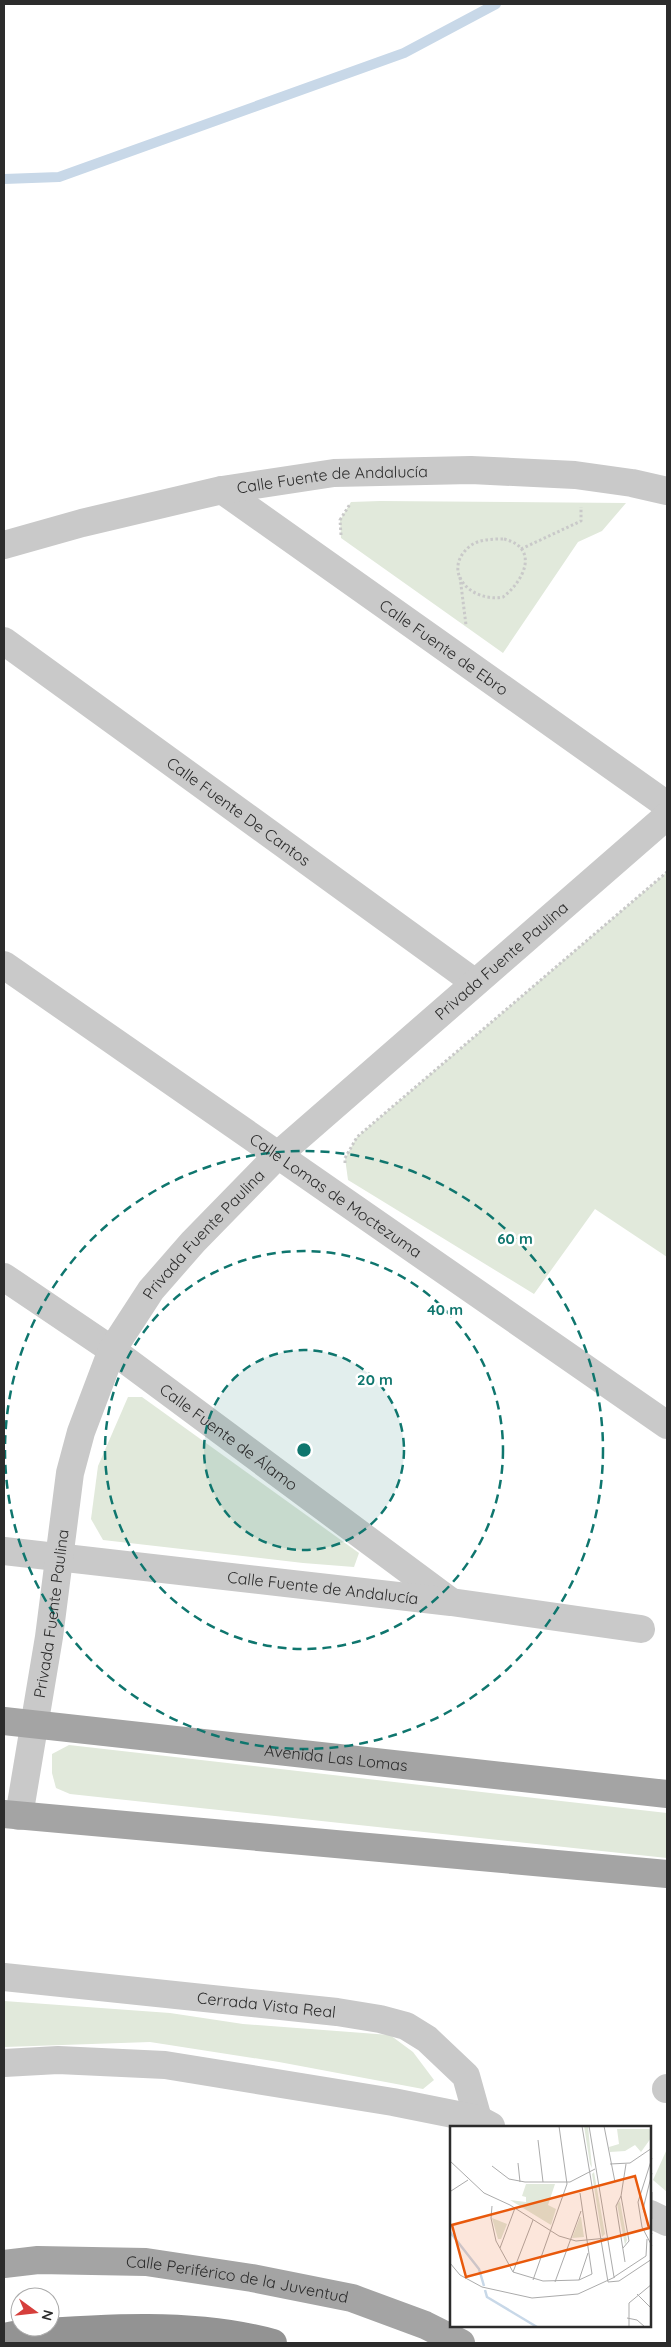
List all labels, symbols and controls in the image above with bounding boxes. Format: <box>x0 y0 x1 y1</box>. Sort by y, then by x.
street label: Calle Fuente de Andalucía <box>235 461 428 498</box>
street label: Calle Fuente de Ebro <box>376 595 512 700</box>
street label: Calle Fuente De Cantos <box>163 752 315 870</box>
street label: Privada Fuente Paulina <box>430 897 572 1024</box>
street label: Calle Lomas de Moctezuma <box>246 1129 426 1262</box>
street label: Privada Fuente Paulina <box>138 1165 269 1303</box>
text: 60 m <box>497 1229 533 1248</box>
text: 40 m <box>427 1300 463 1319</box>
text: 20 m <box>357 1370 393 1389</box>
street label: Calle Fuente de Álamo <box>156 1379 302 1495</box>
centre of rings <box>295 1441 313 1459</box>
street label: Privada Fuente Paulina <box>29 1528 73 1699</box>
street label: Calle Fuente de Andalucía <box>226 1567 420 1608</box>
street label: Avenida Las Lomas <box>263 1740 409 1775</box>
street label: Cerrada Vista Real <box>196 1987 337 2022</box>
inset map <box>450 2126 651 2327</box>
street label: Calle Periférico de la Juventud <box>126 2252 350 2307</box>
north arrow <box>10 2287 60 2337</box>
text: N <box>38 2308 58 2323</box>

